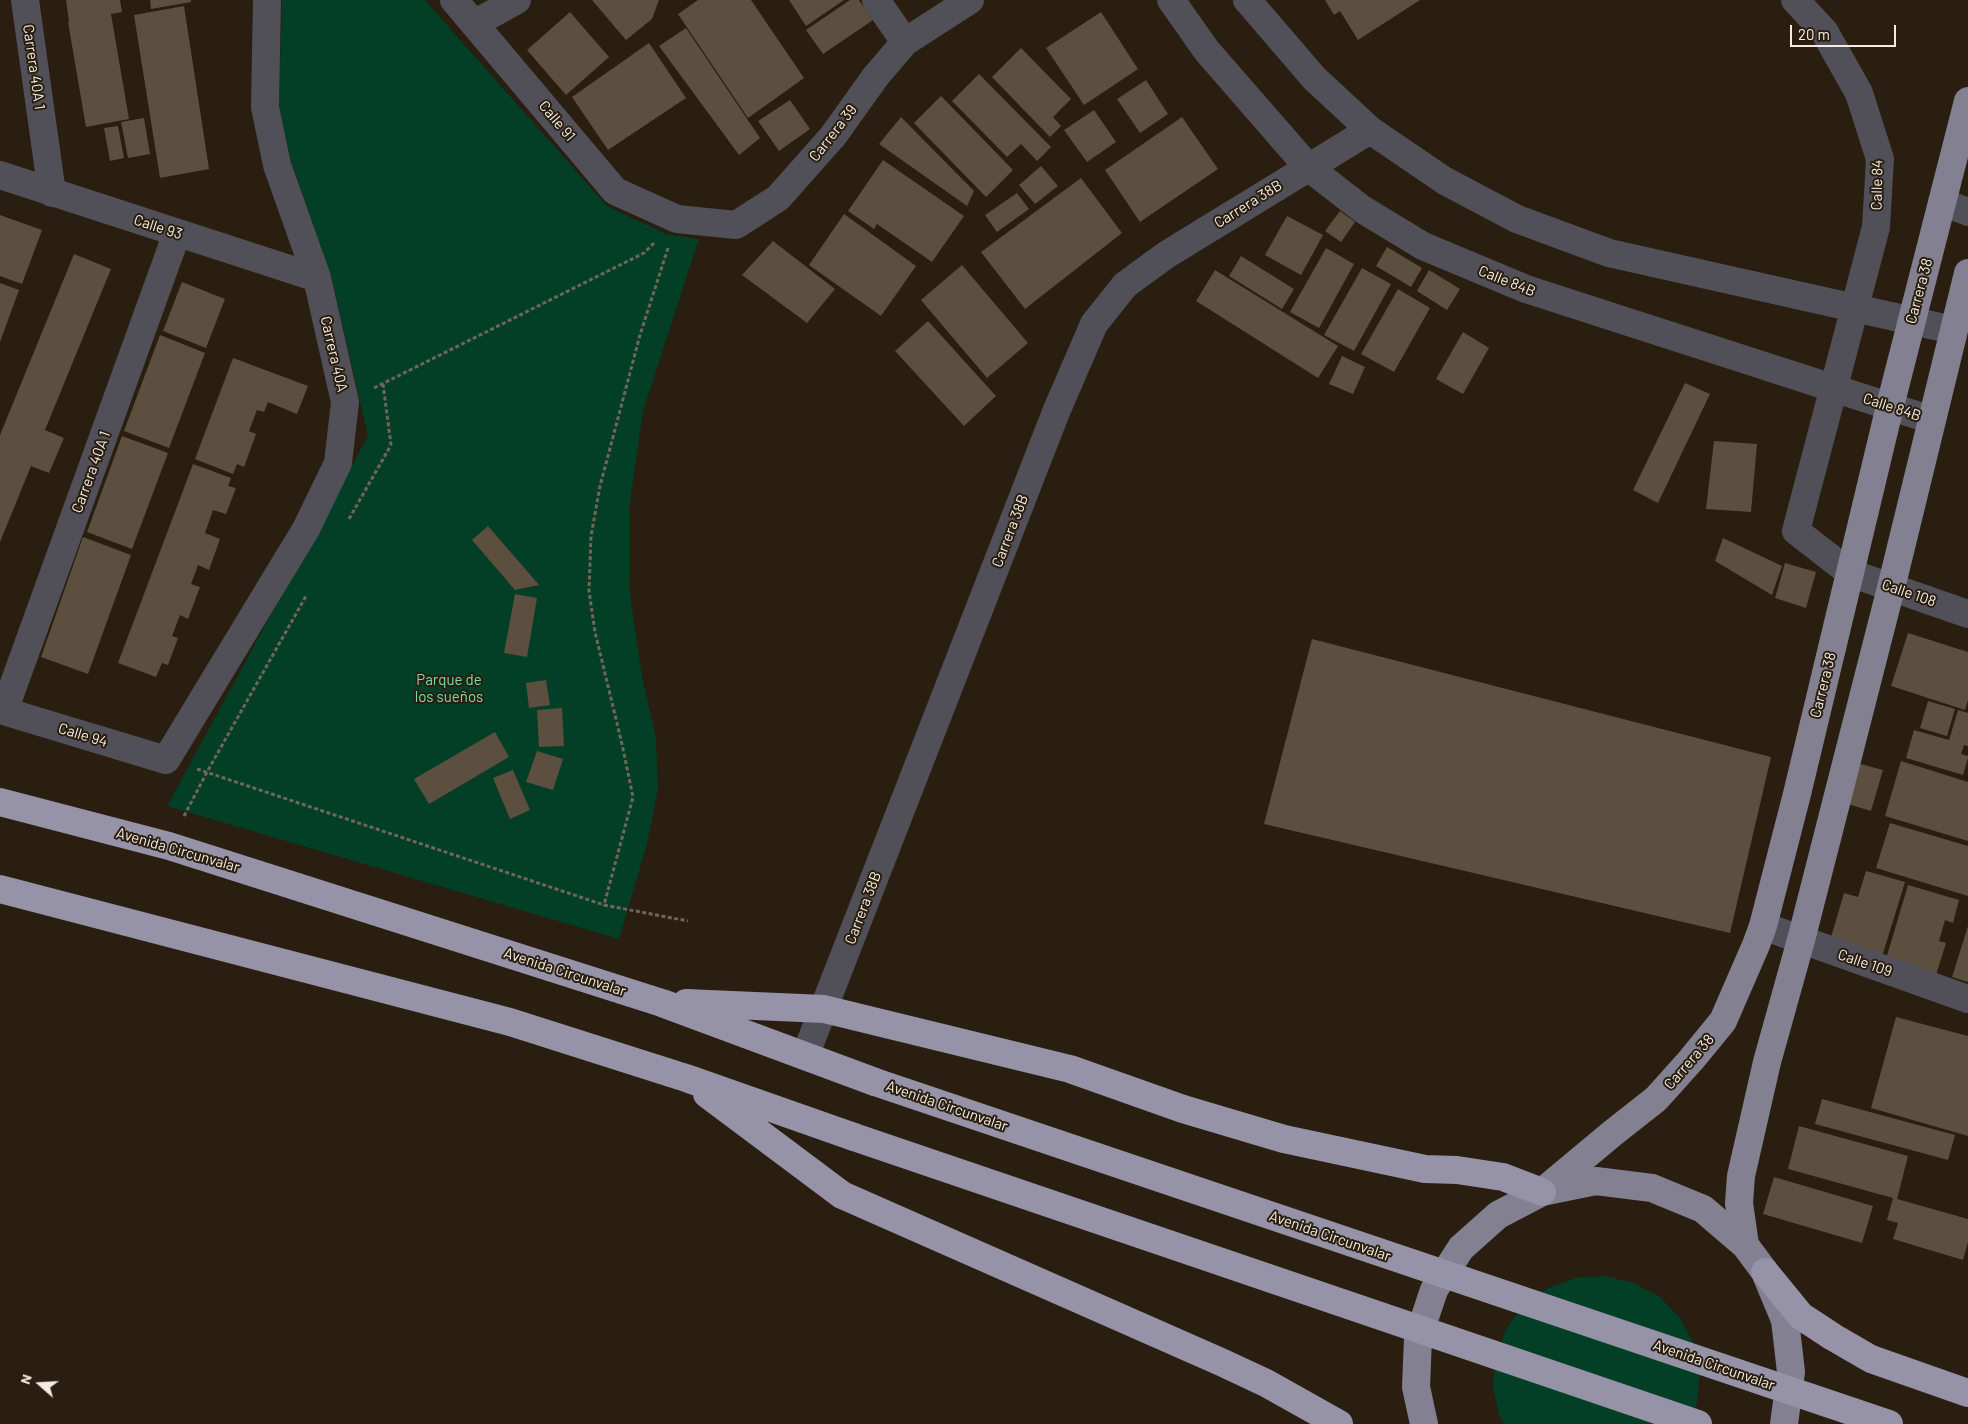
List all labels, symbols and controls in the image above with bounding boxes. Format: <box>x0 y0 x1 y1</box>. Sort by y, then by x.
scale bar <box>1793 15 1899 47</box>
street label: Carrera 40A 1 <box>19 23 49 111</box>
text: 20 m <box>1798 25 1830 43</box>
street label: Calle 91 <box>535 97 579 145</box>
street label: Carrera 39 <box>805 101 861 165</box>
street label: Calle 84 <box>1868 160 1886 210</box>
street label: Carrera 38B <box>1211 176 1285 232</box>
street label: Calle 93 <box>131 211 185 243</box>
street label: Carrera 38 <box>1902 256 1936 326</box>
street label: Calle 84B <box>1476 261 1538 301</box>
street label: Carrera 40A <box>317 314 351 394</box>
street label: Calle 84B <box>1861 389 1923 425</box>
street label: Carrera 40A 1 <box>68 429 114 515</box>
street label: Carrera 38B <box>988 492 1032 570</box>
street label: Calle 108 <box>1880 575 1938 611</box>
street label: Carrera 38 <box>1806 650 1840 720</box>
park label: Parque de los sueños <box>415 671 483 706</box>
street label: Calle 94 <box>56 719 110 751</box>
street label: Avenida Circunvalar <box>114 824 242 876</box>
street label: Carrera 38B <box>841 869 885 947</box>
street label: Avenida Circunvalar <box>502 944 628 1000</box>
street label: Calle 109 <box>1836 945 1894 981</box>
street label: Carrera 38 <box>1660 1031 1718 1093</box>
street label: Avenida Circunvalar <box>884 1077 1010 1135</box>
street label: Avenida Circunvalar <box>1267 1207 1393 1265</box>
street label: Avenida Circunvalar <box>1651 1336 1777 1394</box>
north arrow <box>15 1359 65 1409</box>
text: N <box>16 1372 35 1386</box>

